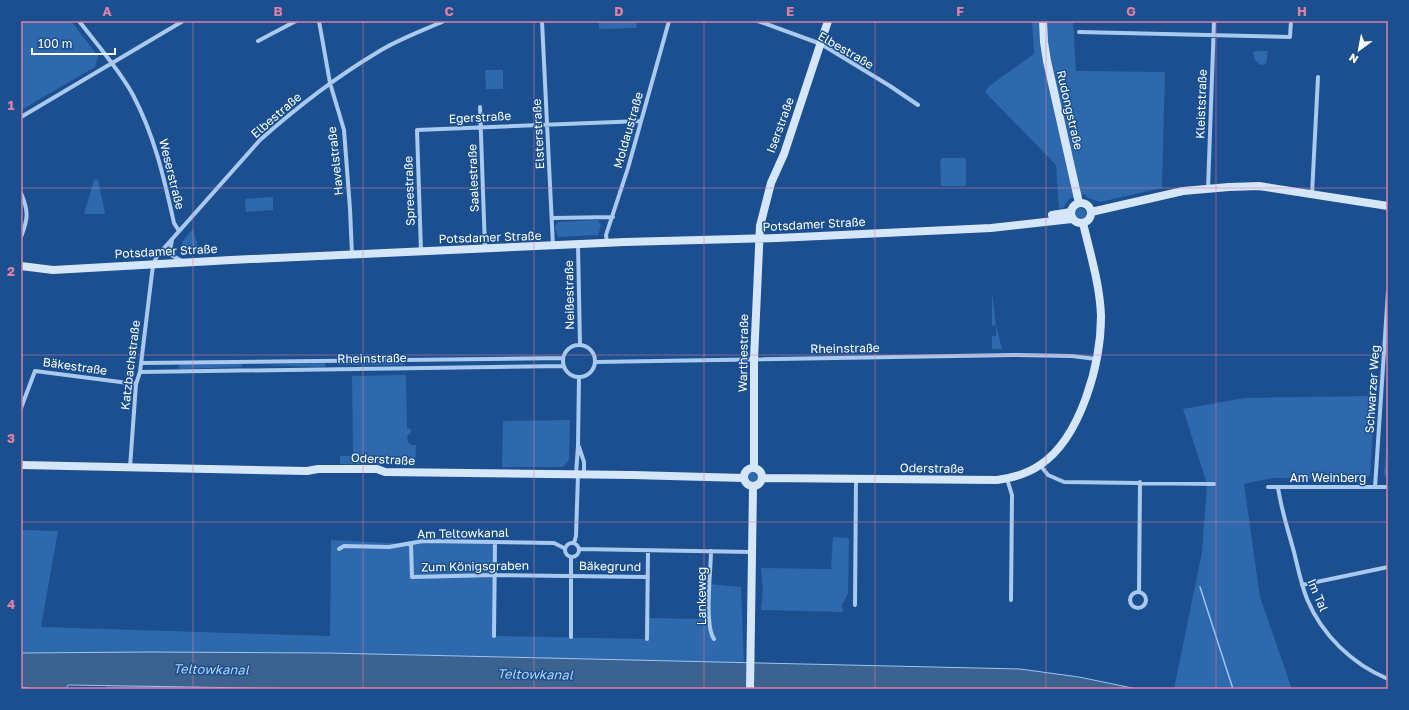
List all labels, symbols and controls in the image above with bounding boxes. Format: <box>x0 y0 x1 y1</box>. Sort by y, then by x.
text: A <box>102 3 112 19</box>
text: B <box>273 3 283 19</box>
text: C <box>444 3 454 19</box>
text: D <box>614 3 624 19</box>
text: E <box>786 3 794 19</box>
text: F <box>956 3 964 19</box>
text: G <box>1126 3 1136 19</box>
text: H <box>1297 3 1307 19</box>
street label: Elbestraße <box>815 28 877 72</box>
scale bar <box>32 30 115 56</box>
north arrow <box>1339 30 1379 70</box>
text: 100 m <box>38 36 72 51</box>
text: N <box>1346 51 1360 67</box>
street label: Rudongstraße <box>1054 69 1086 151</box>
street label: Kleiststraße <box>1192 69 1210 139</box>
street label: Elbestraße <box>248 89 304 141</box>
street label: Moldaustraße <box>610 90 646 170</box>
street label: Iserstraße <box>763 95 797 155</box>
text: 1 <box>8 97 15 113</box>
street label: Elsterstraße <box>529 98 547 170</box>
street label: Egerstraße <box>448 108 512 126</box>
street label: Havelstraße <box>324 126 346 196</box>
street label: Weserstraße <box>156 137 188 211</box>
street label: Saalestraße <box>464 144 482 212</box>
street label: Spreestraße <box>400 156 418 226</box>
street label: Potsdamer Straße <box>762 214 866 234</box>
street label: Potsdamer Straße <box>438 228 542 246</box>
street label: Potsdamer Straße <box>114 241 218 261</box>
street label: Neißestraße <box>561 260 577 330</box>
text: 2 <box>7 263 15 279</box>
street label: Warthestraße <box>735 314 751 392</box>
street label: Katzbachstraße <box>117 319 143 411</box>
street label: Rheinstraße <box>810 340 880 356</box>
street label: Schwarzer Weg <box>1361 344 1383 434</box>
street label: Rheinstraße <box>337 350 407 366</box>
street label: Bäkestraße <box>42 354 108 378</box>
text: 3 <box>7 430 15 446</box>
street label: Oderstraße <box>350 450 416 468</box>
street label: Oderstraße <box>900 460 964 476</box>
street label: Am Weinberg <box>1290 470 1366 485</box>
street label: Am Teltowkanal <box>417 525 509 541</box>
street label: Zum Königsgraben <box>421 558 529 574</box>
street label: Bäkegrund <box>579 558 641 574</box>
street label: Lankeweg <box>694 567 709 625</box>
street label: Im Tal <box>1304 576 1332 614</box>
text: 4 <box>7 596 15 612</box>
water label: Teltowkanal <box>173 660 250 678</box>
water label: Teltowkanal <box>497 665 574 683</box>

